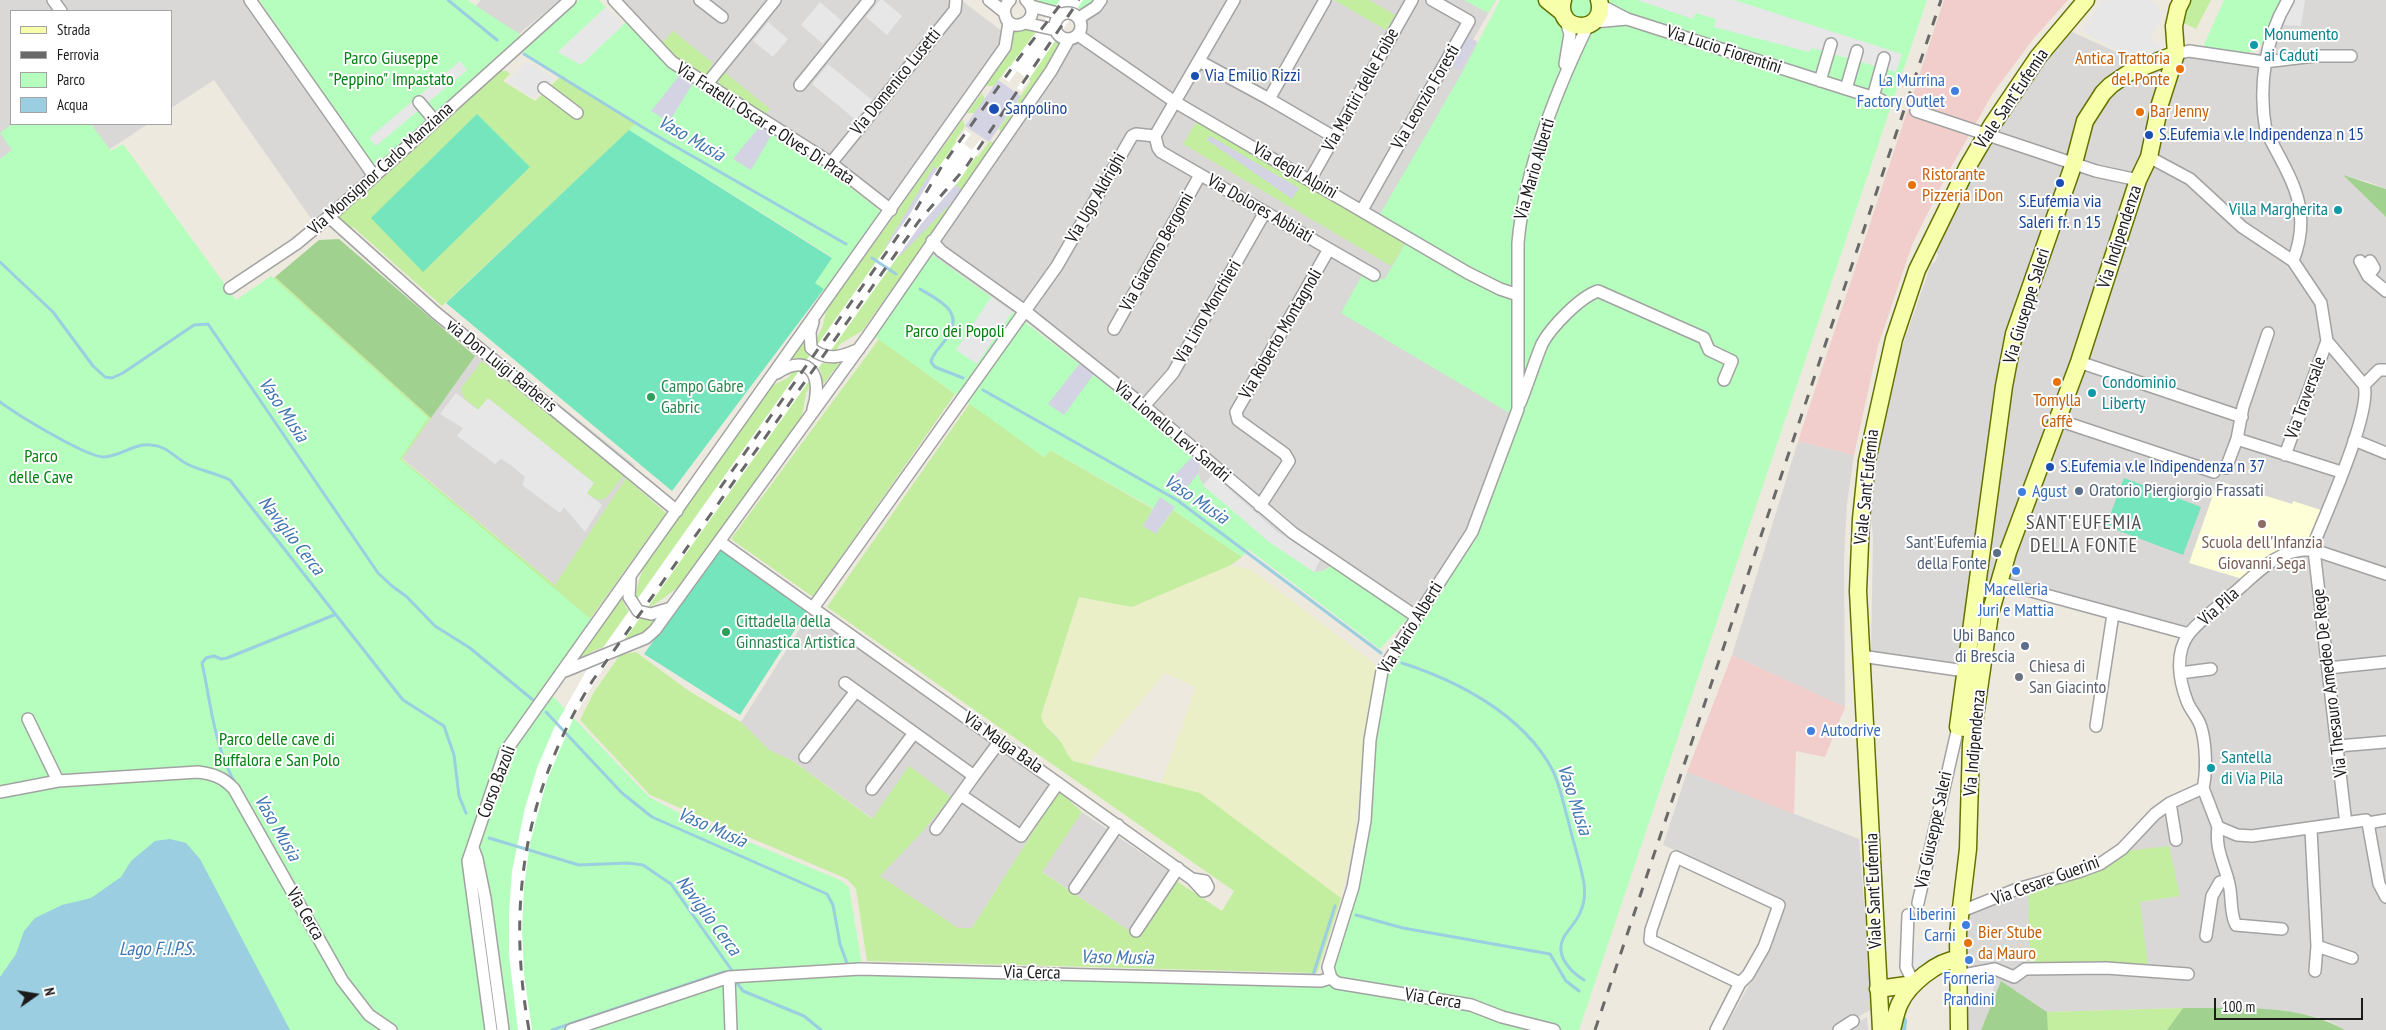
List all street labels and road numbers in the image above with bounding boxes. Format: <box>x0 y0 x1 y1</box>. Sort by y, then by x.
street label: Via Lucio Fiorentini <box>1663 21 1785 79</box>
street label: Via Domenico Lusetti <box>846 24 946 140</box>
street label: Via Martiri delle Foibe <box>1318 24 1404 156</box>
street label: Via Leonzio Foresti <box>1387 41 1465 153</box>
street label: Viale Sant'Eufemia <box>1971 45 2053 153</box>
street label: Via Fratelli Oscar e Olves Di Prata <box>672 58 858 190</box>
street label: Via Monsignor Carlo Manziana <box>304 98 458 240</box>
street label: Via Mario Alberti <box>1510 116 1560 222</box>
street label: Via degli Alpini <box>1249 138 1341 204</box>
street label: Via Ugo Aldrighi <box>1061 149 1131 247</box>
street label: Via Dolores Abbiati <box>1203 170 1317 248</box>
street label: Via Indipendenza <box>2093 183 2147 291</box>
street label: Via Giacomo Bergomi <box>1115 189 1199 315</box>
street label: Via Giuseppe Saleri <box>1999 246 2055 366</box>
street label: Via Lino Monchieri <box>1170 256 1246 368</box>
street label: Via Roberto Montagnoli <box>1235 265 1327 403</box>
street label: via Don Luigi Barberis <box>441 315 561 417</box>
street label: Via Traversale <box>2281 354 2331 442</box>
street label: Via Lionello Levi Sandri <box>1109 377 1235 487</box>
street label: Viale Sant'Eufemia <box>1850 428 1884 546</box>
street label: Via Mario Alberti <box>1374 578 1448 678</box>
street label: Via Pila <box>2194 583 2244 631</box>
street label: Via Thesauro Amedeo De Rege <box>2308 588 2352 778</box>
street label: Via Indipendenza <box>1960 689 1990 797</box>
street label: Via Malga Bala <box>959 708 1047 778</box>
street label: Corso Bazoli <box>473 743 521 821</box>
street label: Via Giuseppe Saleri <box>1911 769 1957 891</box>
street label: Viale Sant'Eufemia <box>1861 833 1887 949</box>
street label: Via Cesare Guerini <box>1989 852 2103 910</box>
street label: Via Cerca <box>281 884 329 944</box>
street label: Via Cerca <box>1003 962 1061 984</box>
street label: Via Cerca <box>1403 984 1463 1014</box>

